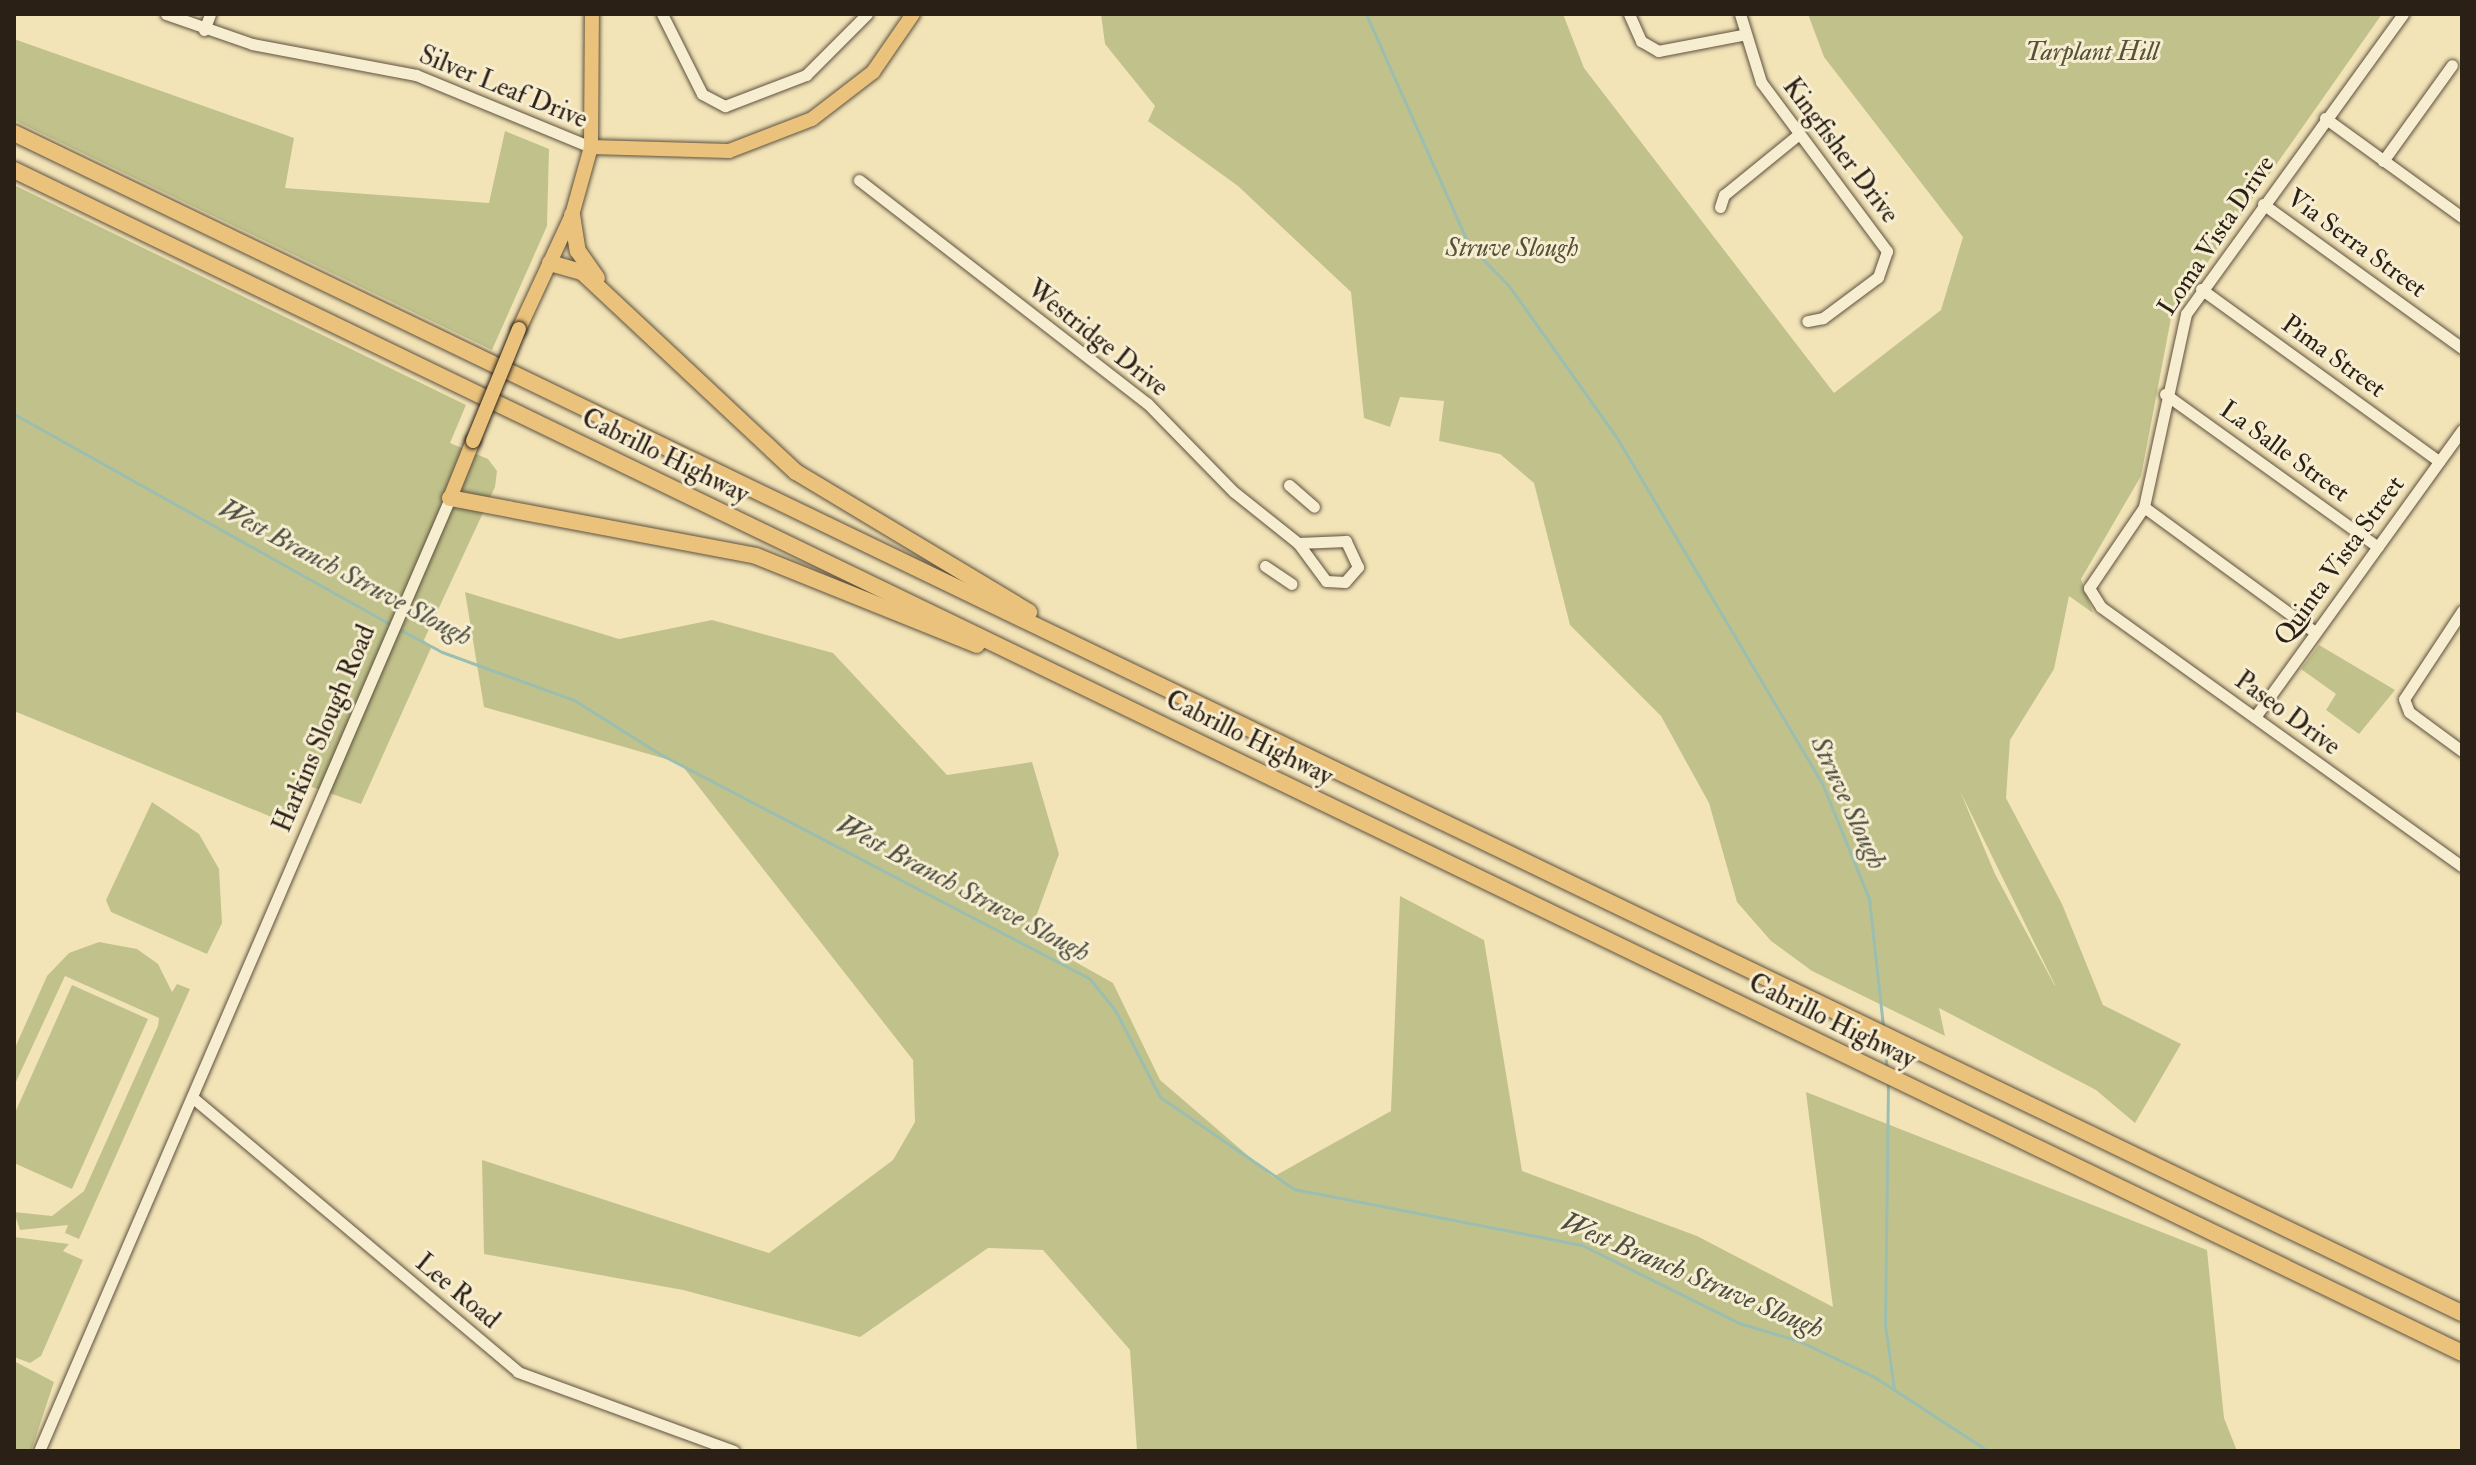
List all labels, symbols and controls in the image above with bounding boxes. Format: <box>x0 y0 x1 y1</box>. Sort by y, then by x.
park label: Tarplant Hill <box>2025 37 2159 69</box>
street label: Silver Leaf Drive <box>414 40 592 136</box>
street label: Kingfisher Drive <box>1775 72 1905 230</box>
street label: Loma Vista Drive <box>2152 150 2282 322</box>
street label: Via Serra Street <box>2280 183 2432 305</box>
park label: Struve Slough <box>1445 233 1579 265</box>
street label: Westridge Drive <box>1020 274 1174 404</box>
street label: Pima Street <box>2275 309 2391 405</box>
street label: La Salle Street <box>2213 395 2355 509</box>
street label: Cabrillo Highway <box>576 403 754 511</box>
street label: Quinta Vista Street <box>2268 470 2412 652</box>
water label: West Branch Struve Slough <box>212 492 478 654</box>
street label: Harkins Slough Road <box>267 621 383 837</box>
street label: Paseo Drive <box>2228 665 2346 763</box>
street label: Cabrillo Highway <box>1160 685 1338 793</box>
water label: Struve Slough <box>1802 731 1894 875</box>
water label: West Branch Struve Slough <box>830 808 1096 970</box>
street label: Cabrillo Highway <box>1743 968 1921 1076</box>
water label: West Branch Struve Slough <box>1555 1205 1829 1347</box>
street label: Lee Road <box>409 1248 505 1336</box>

